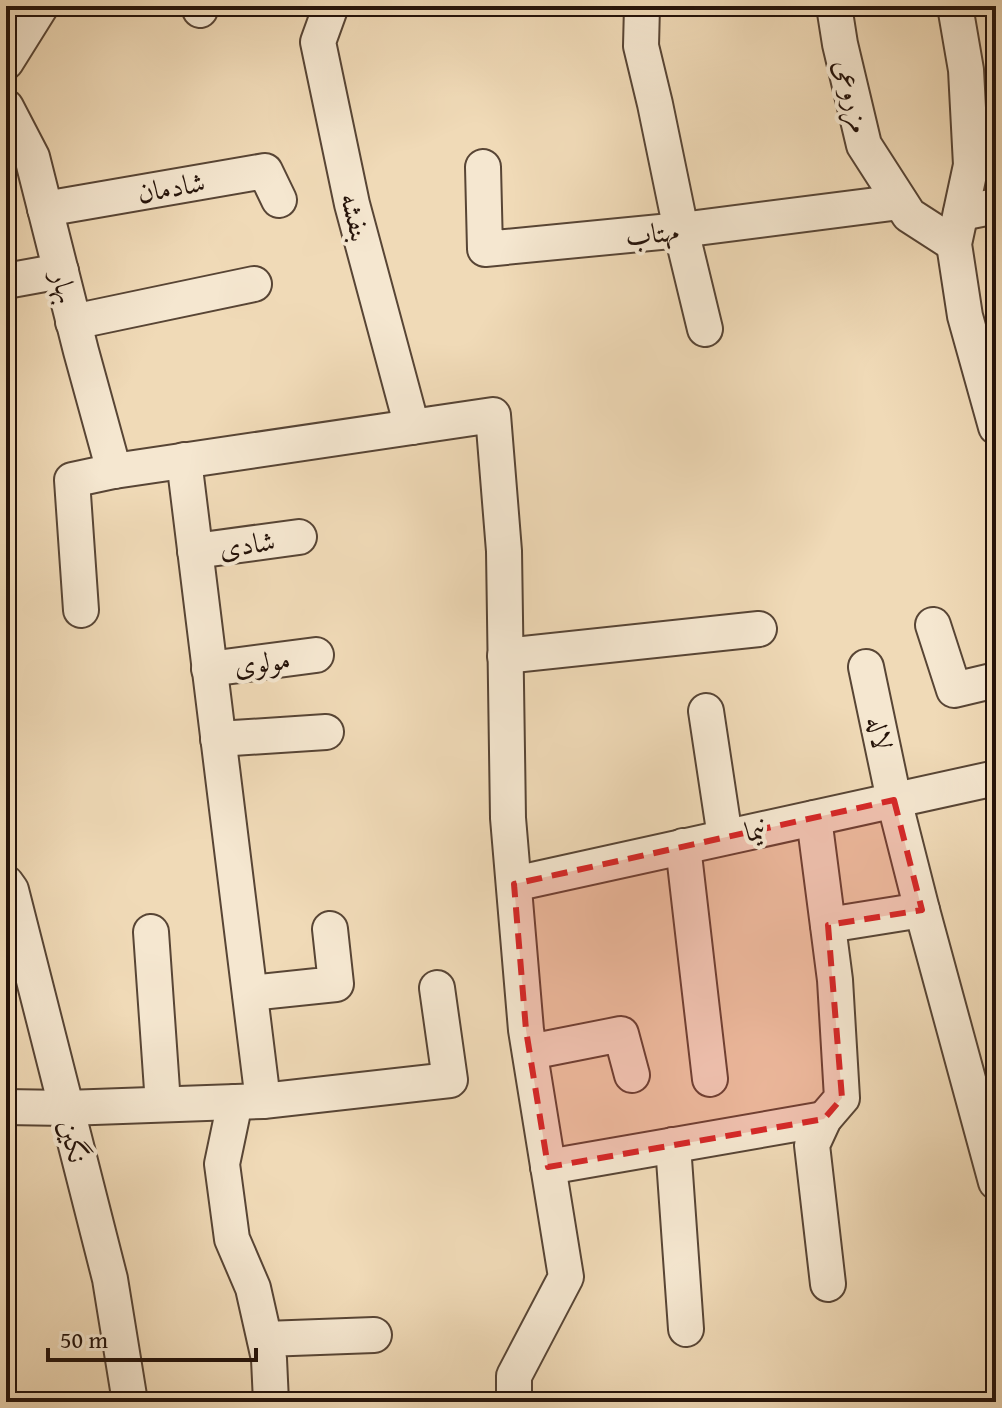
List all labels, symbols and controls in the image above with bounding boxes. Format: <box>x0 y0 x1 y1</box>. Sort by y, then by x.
street label: مزروعی <box>824 54 882 137</box>
street label: شادمان <box>134 160 208 213</box>
street label: بنفشه <box>331 188 382 245</box>
street label: مهتاب <box>623 209 681 256</box>
street label: بهار <box>41 263 89 308</box>
street label: شادی <box>216 519 278 568</box>
street label: مولوی <box>231 638 292 685</box>
street label: لاله <box>857 712 904 753</box>
street label: نیما <box>740 807 770 852</box>
street label: نگین <box>49 1115 100 1167</box>
scale bar <box>48 1312 256 1362</box>
text: 50 m <box>60 1322 108 1357</box>

